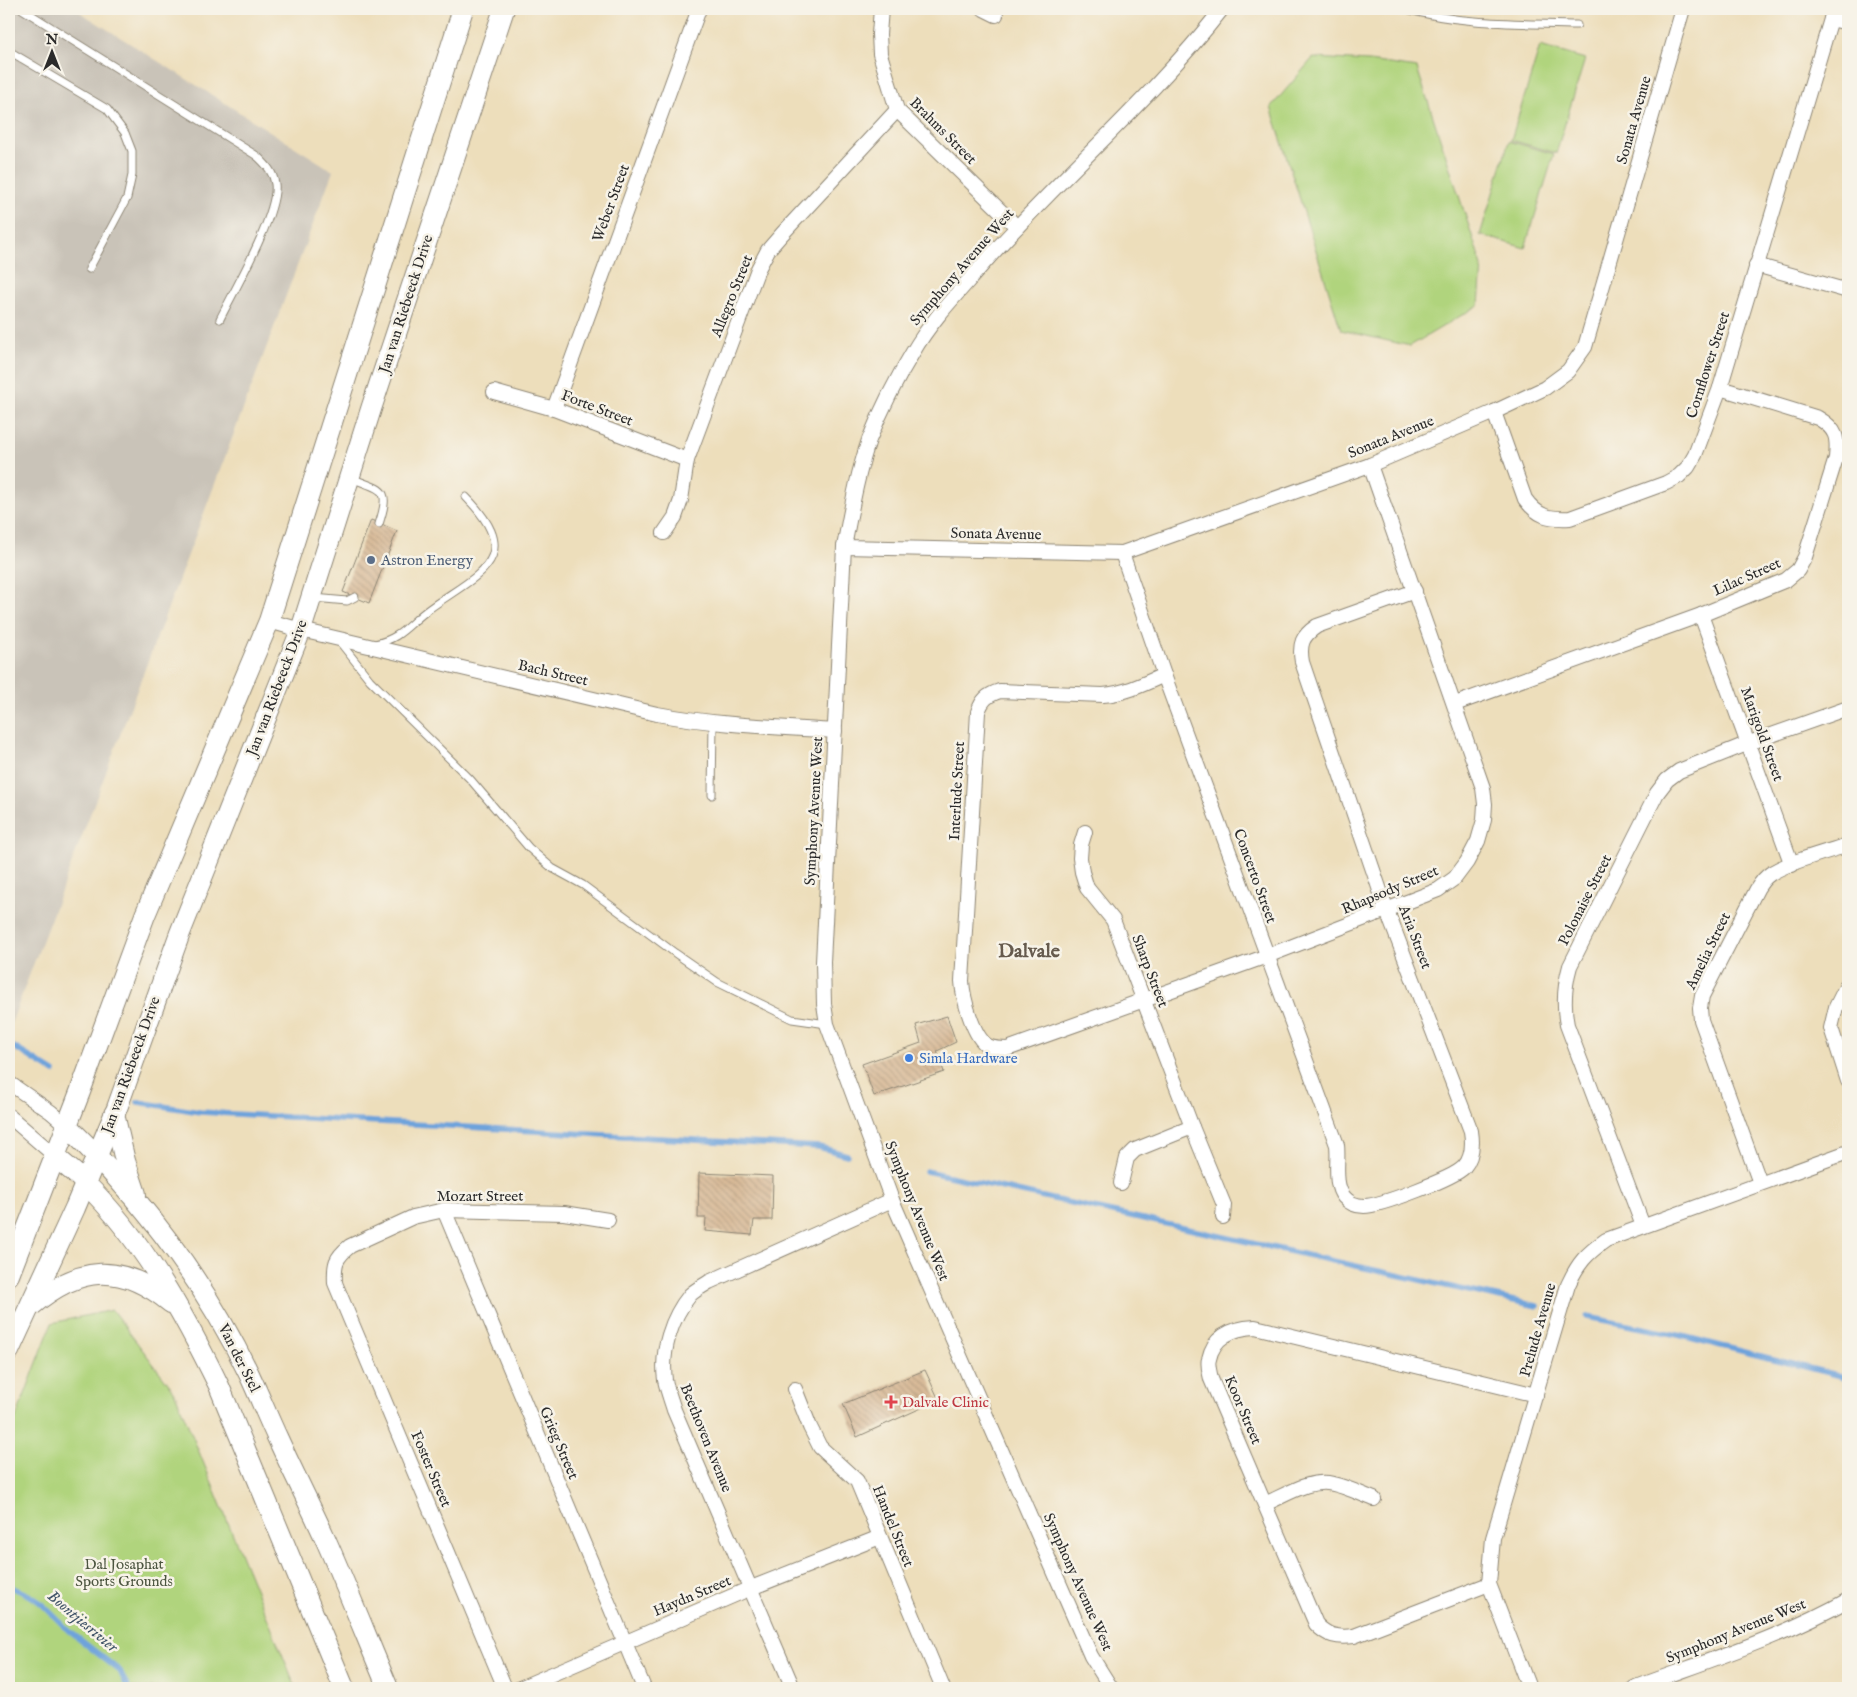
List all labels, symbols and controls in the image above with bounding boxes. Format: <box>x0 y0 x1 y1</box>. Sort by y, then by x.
north arrow <box>28 28 78 78</box>
text: N <box>45 31 58 49</box>
street label: Sonata Avenue <box>1612 74 1656 166</box>
street label: Brahms Street <box>905 93 981 169</box>
street label: Weber Street <box>588 162 634 244</box>
street label: Symphony Avenue West <box>906 205 1018 329</box>
street label: Jan van Riebeeck Drive <box>374 232 437 378</box>
street label: Allegro Street <box>706 252 757 341</box>
street label: Cornflower Street <box>1682 309 1734 421</box>
street label: Forte Street <box>558 386 636 430</box>
street label: Sonata Avenue <box>1345 411 1437 463</box>
street label: Sonata Avenue <box>950 524 1042 544</box>
place label: Astron Energy <box>380 551 474 570</box>
marker: Astron Energy <box>365 554 377 566</box>
street label: Lilac Street <box>1710 554 1784 600</box>
street label: Jan van Riebeeck Drive <box>242 617 312 761</box>
street label: Bach Street <box>516 656 590 690</box>
street label: Marigold Street <box>1736 684 1788 784</box>
street label: Symphony Avenue West <box>801 736 827 886</box>
street label: Interlude Street <box>945 741 969 841</box>
street label: Concerto Street <box>1229 826 1281 926</box>
street label: Polonaise Street <box>1554 851 1616 949</box>
street label: Rhapsody Street <box>1339 861 1441 919</box>
street label: Aria Street <box>1394 902 1436 972</box>
street label: Amelia Street <box>1681 909 1735 994</box>
street label: Sharp Street <box>1127 932 1173 1010</box>
district label: Dalvale <box>998 939 1061 964</box>
street label: Jan van Riebeeck Drive <box>97 994 165 1138</box>
place label: Simla Hardware <box>919 1049 1018 1068</box>
marker: Simla Hardware <box>903 1052 915 1064</box>
street label: Symphony Avenue West <box>880 1138 954 1284</box>
street label: Mozart Street <box>437 1187 523 1206</box>
street label: Prelude Avenue <box>1516 1281 1561 1379</box>
street label: Van der Stel <box>213 1320 265 1396</box>
street label: Koor Street <box>1220 1373 1266 1447</box>
street label: Beethoven Avenue <box>676 1381 736 1495</box>
place label: Dalvale Clinic <box>902 1393 989 1412</box>
marker: Dalvale Clinic <box>884 1395 898 1409</box>
street label: Grieg Street <box>535 1404 583 1482</box>
street label: Foster Street <box>406 1428 456 1510</box>
street label: Handel Street <box>868 1482 918 1570</box>
street label: Symphony Avenue West <box>1039 1510 1117 1654</box>
park label: Dal Josaphat Sports Grounds <box>75 1555 173 1591</box>
street label: Haydn Street <box>650 1571 734 1621</box>
water label: Boontjiesrivier <box>43 1587 122 1658</box>
street label: Symphony Avenue West <box>1663 1594 1809 1668</box>

